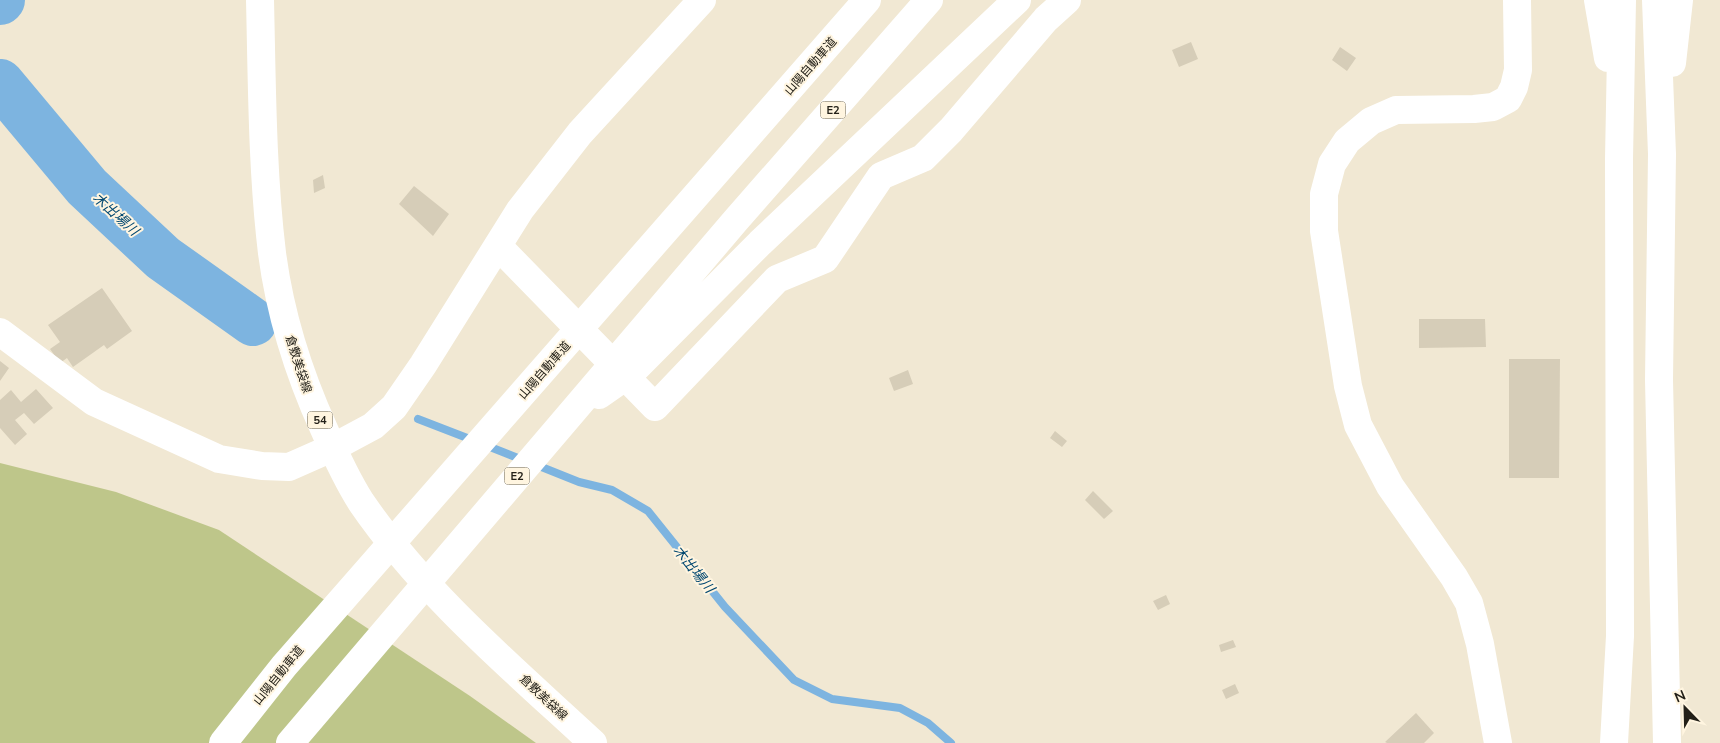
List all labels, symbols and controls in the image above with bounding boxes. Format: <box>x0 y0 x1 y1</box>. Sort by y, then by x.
street label: 山陽自動車道 <box>781 34 839 98</box>
road number: E2 <box>820 102 846 118</box>
water label: 木出場川 <box>89 189 144 241</box>
street label: 倉敷美袋線 <box>283 333 315 395</box>
street label: 山陽自動車道 <box>515 338 573 402</box>
road number: 54 <box>308 412 332 428</box>
road number: E2 <box>504 468 530 484</box>
water label: 木出場川 <box>669 542 720 598</box>
street label: 山陽自動車道 <box>250 642 306 708</box>
street label: 倉敷美袋線 <box>517 671 571 723</box>
north arrow <box>1660 683 1710 733</box>
text: N <box>1672 686 1688 706</box>

